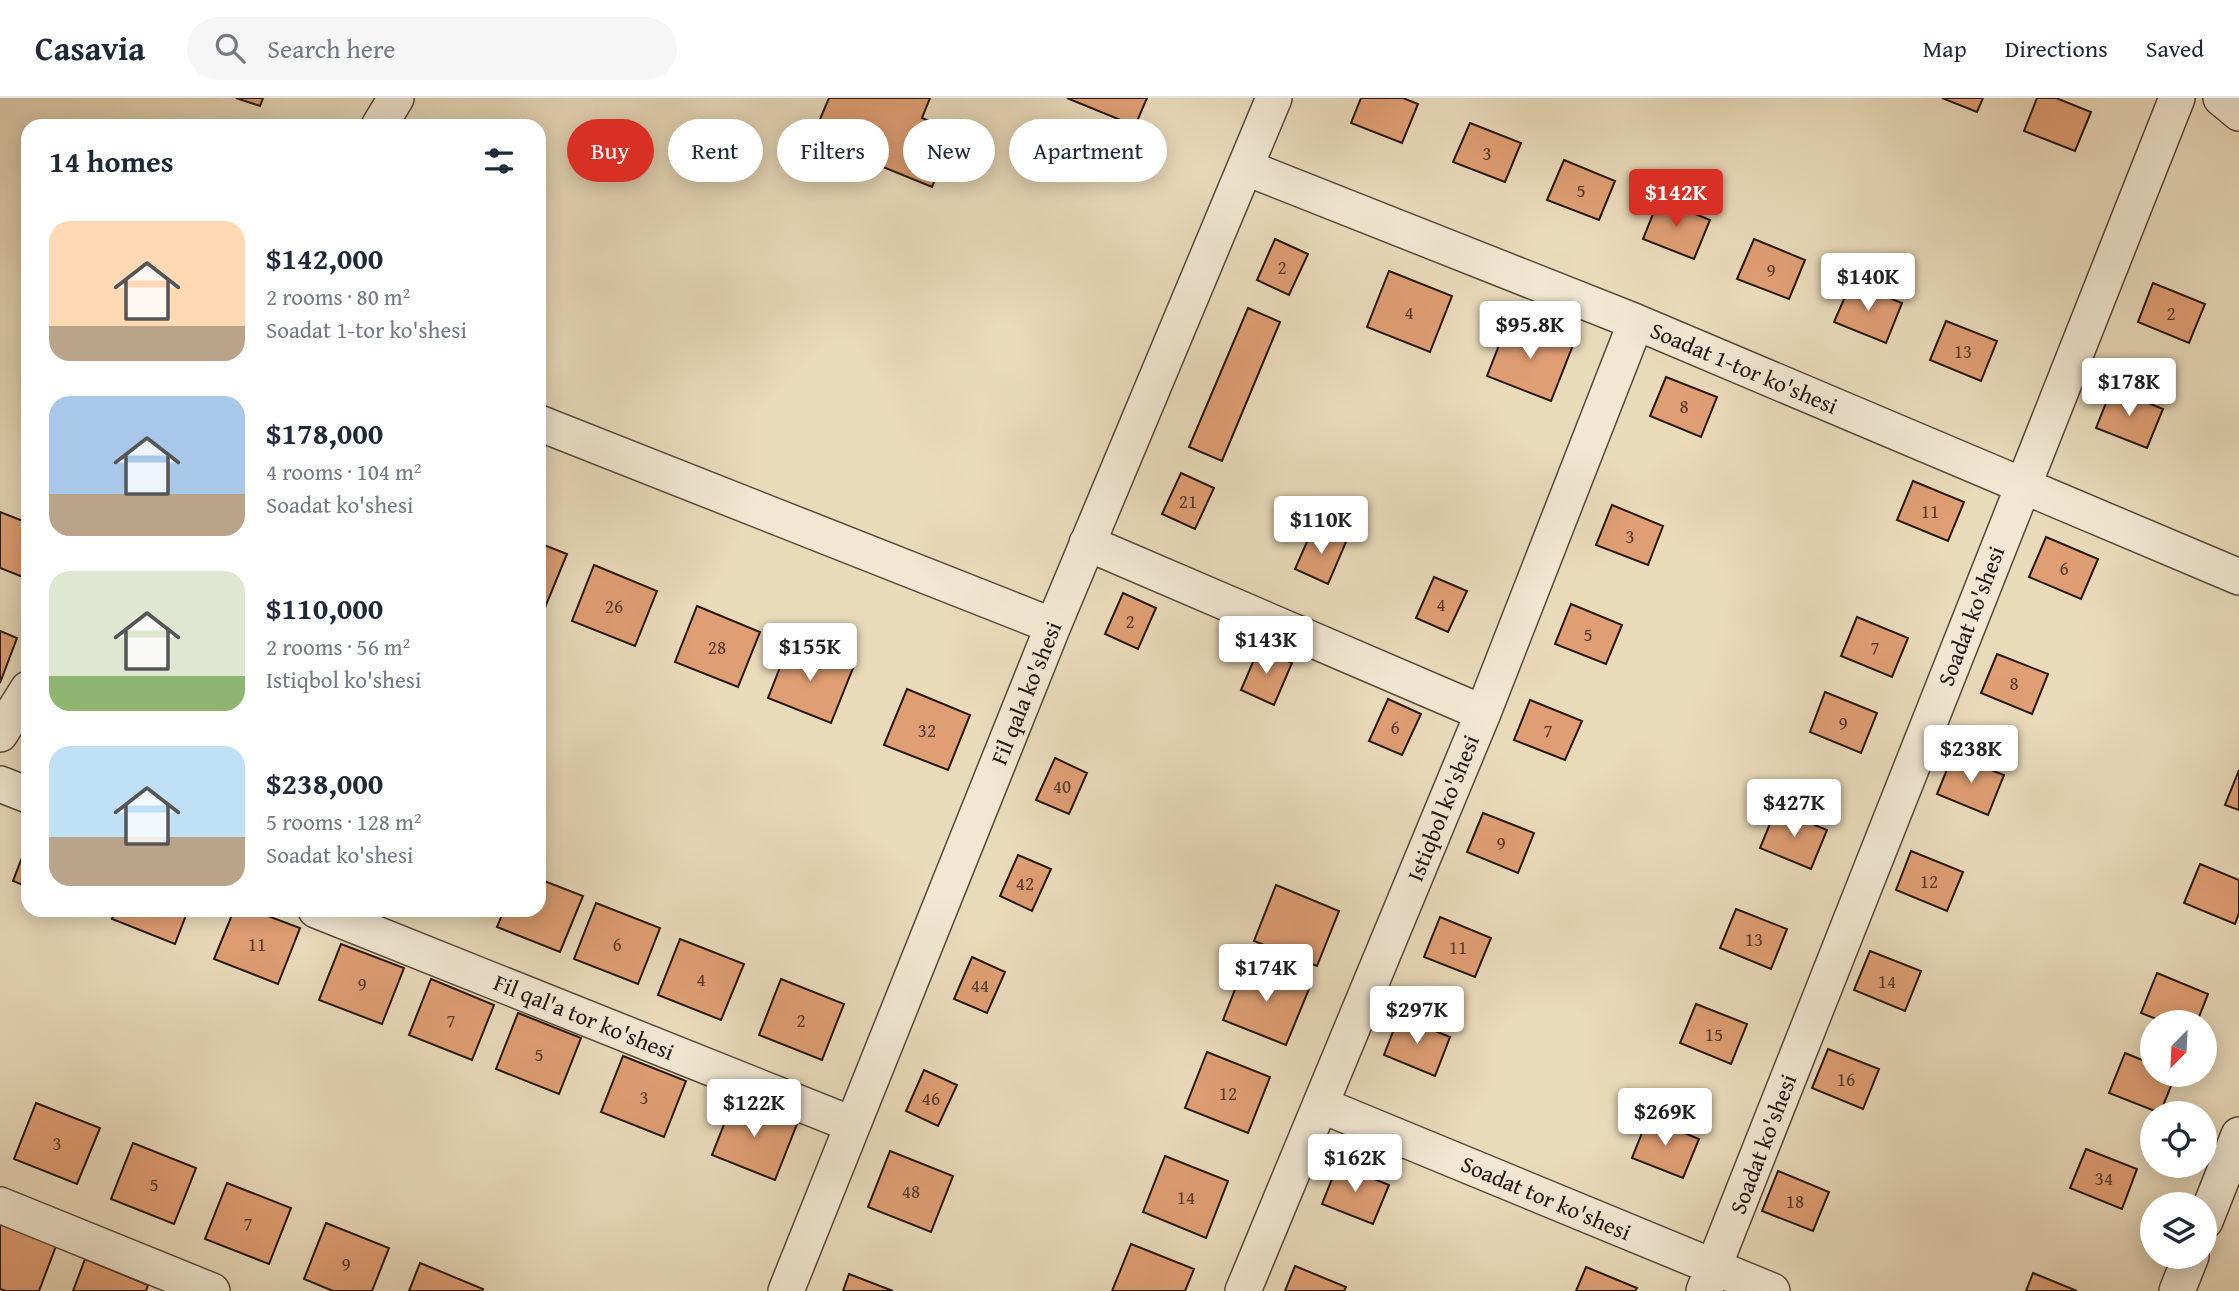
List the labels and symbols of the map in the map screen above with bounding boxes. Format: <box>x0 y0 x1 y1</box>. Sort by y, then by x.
house number: 3 <box>1482 139 1492 167</box>
pin: $142K <box>1627 170 1725 229</box>
house number: 5 <box>1576 176 1586 204</box>
house number: 2 <box>1277 253 1287 281</box>
pin: $140K <box>1819 254 1917 313</box>
house number: 9 <box>1766 256 1776 284</box>
house number: 4 <box>1404 298 1414 326</box>
house number: 2 <box>2166 299 2176 327</box>
pin: $95.8K <box>1473 302 1587 361</box>
street label: Soadat 1-tor ko'shesi <box>1645 313 1843 422</box>
house number: 13 <box>1954 337 1972 365</box>
pin: $178K <box>2080 358 2178 418</box>
house number: 8 <box>1679 392 1689 420</box>
house number: 21 <box>1179 487 1197 515</box>
pin: $110K <box>1272 496 1370 556</box>
house number: 11 <box>1921 497 1939 525</box>
house number: 3 <box>1625 522 1635 550</box>
street label: Soadat ko'shesi <box>1929 541 2012 691</box>
house number: 6 <box>2059 554 2069 582</box>
house number: 4 <box>1436 590 1446 618</box>
house number: 26 <box>605 592 623 620</box>
house number: 2 <box>1125 607 1135 635</box>
street label: Fil qala ko'shesi <box>982 616 1069 769</box>
pin: $143K <box>1217 616 1315 676</box>
house number: 5 <box>1583 620 1593 648</box>
pin: $155K <box>761 624 859 683</box>
house number: 28 <box>708 633 726 661</box>
house number: 7 <box>1870 633 1880 661</box>
house number: 8 <box>2009 669 2019 697</box>
house number: 9 <box>1838 709 1848 737</box>
house number: 6 <box>1390 713 1400 741</box>
house number: 32 <box>918 716 936 744</box>
house number: 7 <box>1543 716 1553 744</box>
pin: $238K <box>1922 726 2020 785</box>
street label: Istiqbol ko'shesi <box>1398 730 1487 886</box>
house number: 40 <box>1053 772 1071 800</box>
pin: $427K <box>1745 780 1843 839</box>
house number: 9 <box>1496 829 1506 857</box>
house number: 12 <box>1920 867 1938 895</box>
house number: 42 <box>1016 869 1034 897</box>
house number: 13 <box>1745 925 1763 953</box>
house number: 11 <box>248 930 266 958</box>
house number: 6 <box>612 930 622 958</box>
house number: 11 <box>1449 933 1467 961</box>
pin: $174K <box>1217 944 1315 1004</box>
street label: Fil qal'a tor ko'shesi <box>489 965 679 1068</box>
house number: 4 <box>696 965 706 993</box>
house number: 14 <box>1878 967 1896 995</box>
house number: 9 <box>357 970 367 998</box>
house number: 44 <box>971 971 989 999</box>
pin: $297K <box>1368 986 1466 1046</box>
house number: 7 <box>446 1006 456 1034</box>
house number: 2 <box>796 1006 806 1034</box>
north arrow <box>2140 1010 2217 1087</box>
house number: 15 <box>1705 1020 1723 1048</box>
house number: 5 <box>534 1040 544 1068</box>
house number: 16 <box>1837 1065 1855 1093</box>
street label: Soadat ko'shesi <box>1721 1069 1804 1219</box>
house number: 12 <box>1219 1079 1237 1107</box>
pin: $122K <box>705 1080 803 1139</box>
house number: 3 <box>639 1083 649 1111</box>
house number: 46 <box>922 1084 940 1112</box>
pin: $269K <box>1616 1088 1714 1148</box>
house number: 3 <box>52 1129 62 1157</box>
pin: $162K <box>1306 1134 1404 1194</box>
street label: Soadat tor ko'shesi <box>1456 1147 1636 1248</box>
house number: 34 <box>2095 1164 2113 1192</box>
house number: 5 <box>149 1170 159 1198</box>
house number: 48 <box>902 1177 920 1205</box>
house number: 14 <box>1177 1183 1195 1211</box>
house number: 18 <box>1786 1187 1804 1215</box>
house number: 7 <box>243 1209 253 1237</box>
house number: 9 <box>341 1250 351 1278</box>

